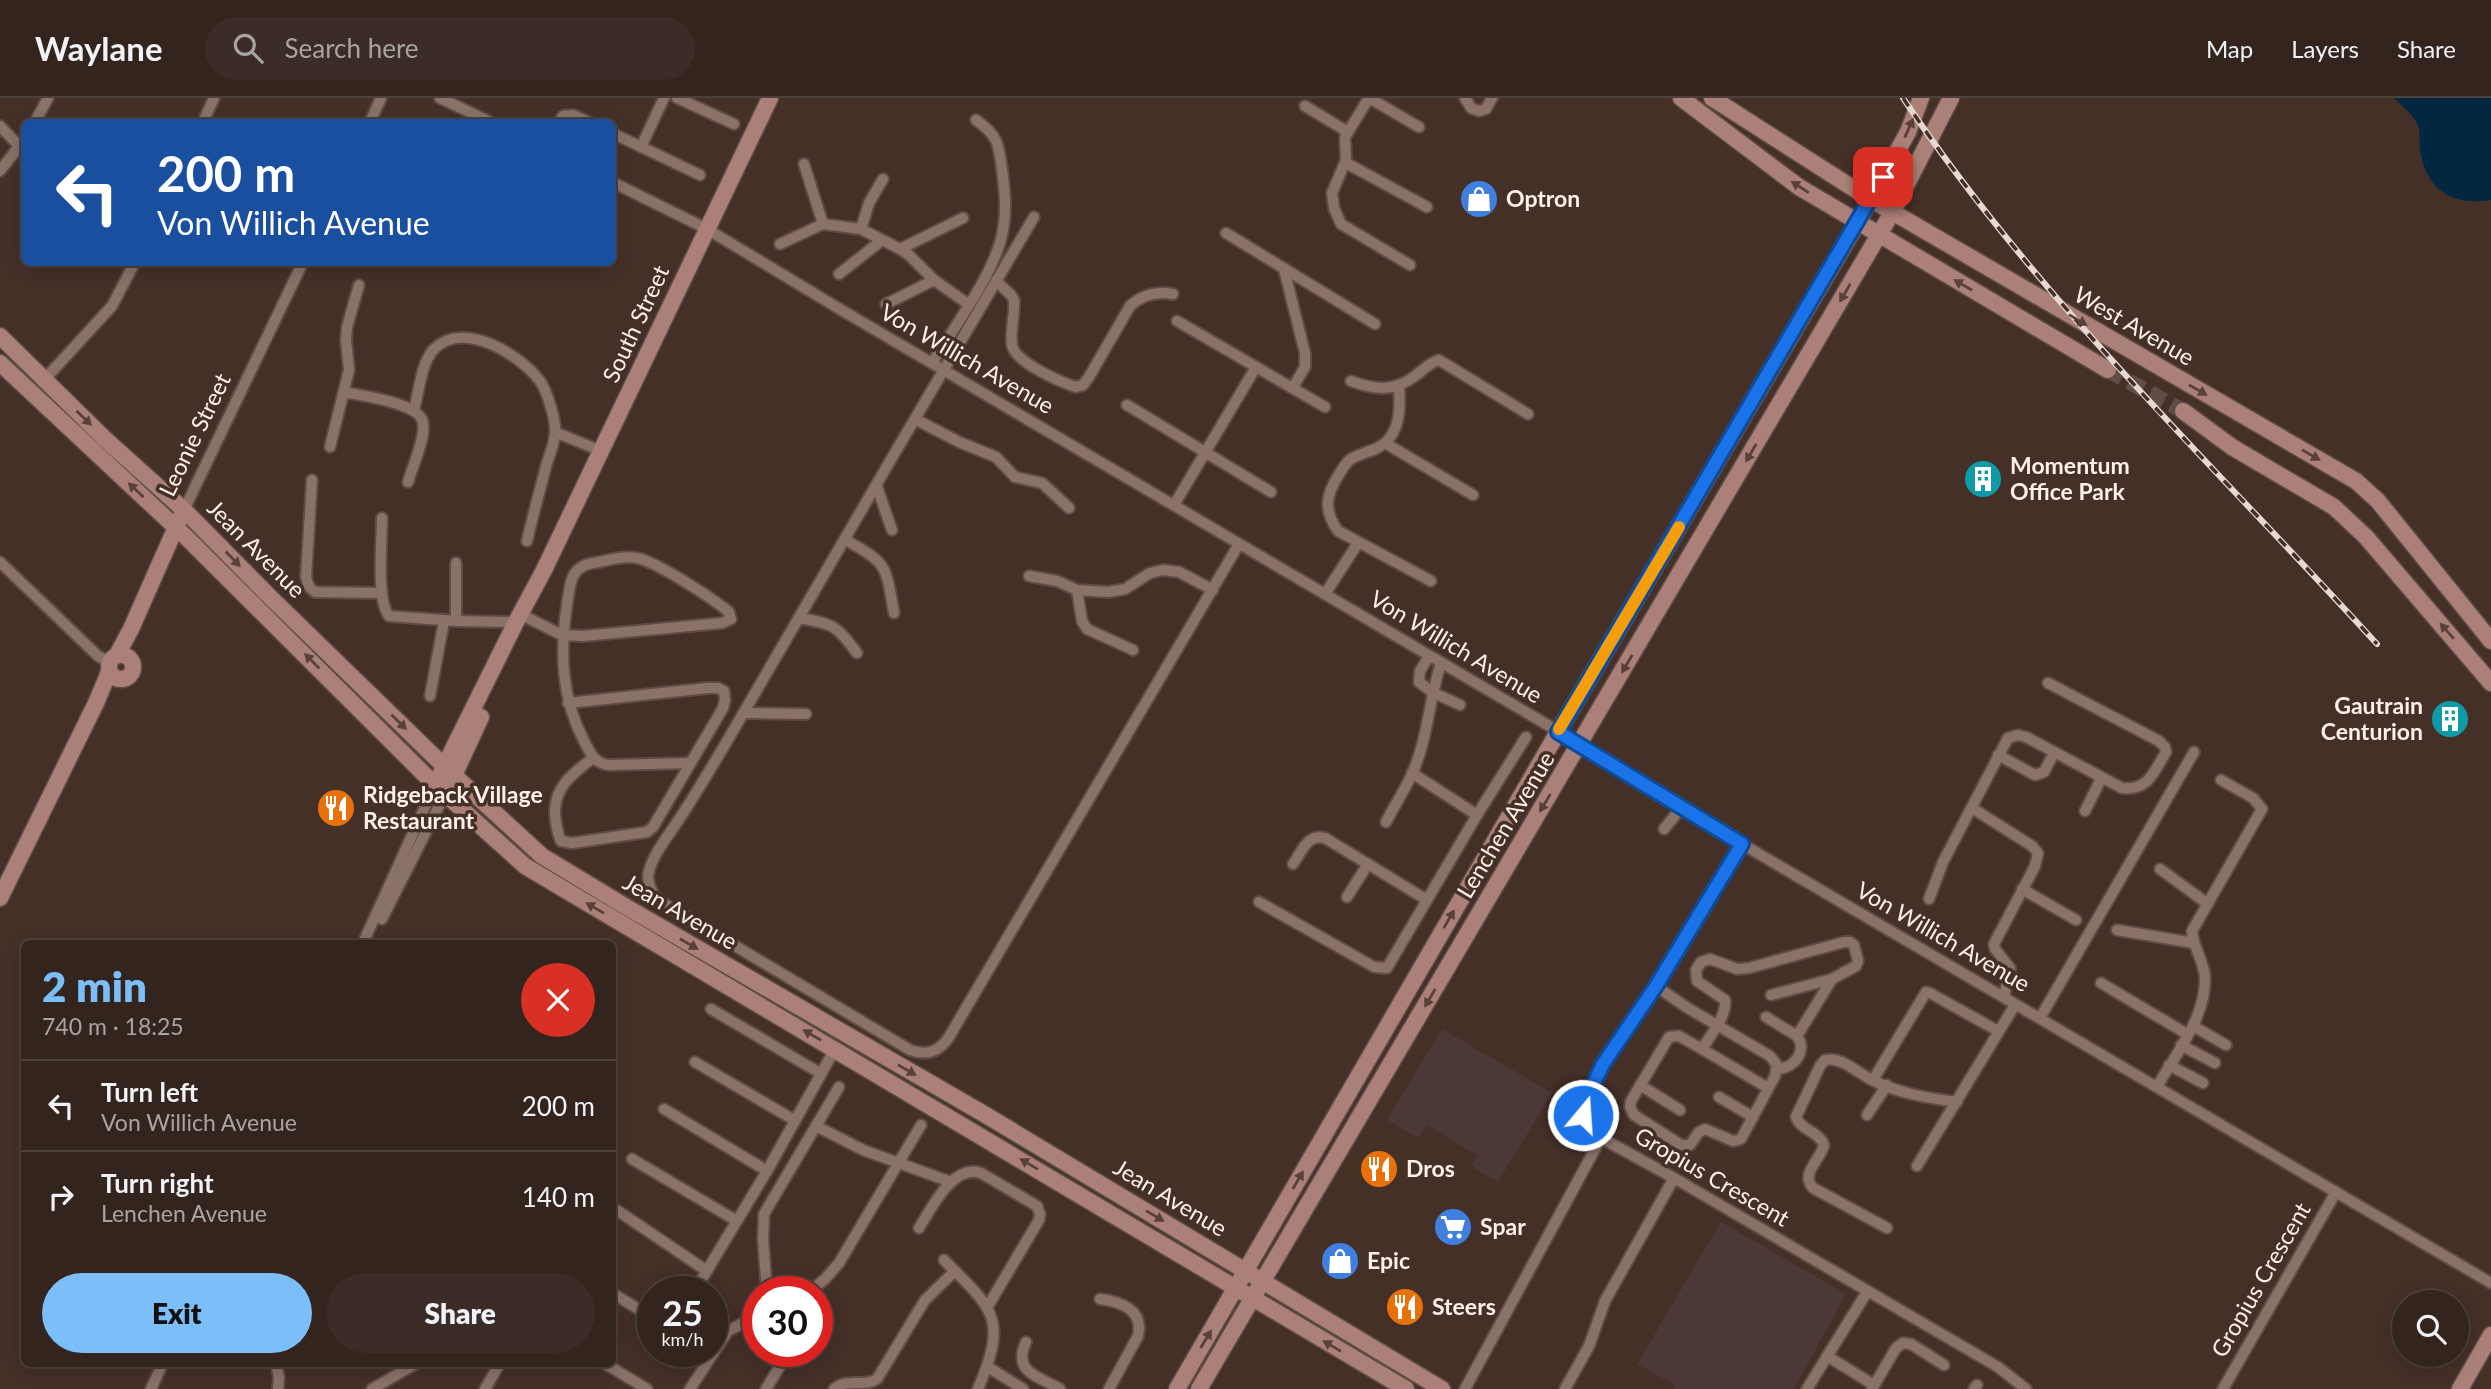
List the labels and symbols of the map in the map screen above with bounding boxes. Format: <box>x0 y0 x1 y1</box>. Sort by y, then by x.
one-way arrow <box>1903 118 1915 138</box>
pin <box>1853 147 1913 207</box>
shop icon: Optron <box>1458 178 1500 220</box>
one-way arrow <box>1790 180 1809 193</box>
place label: Optron <box>1506 184 1580 212</box>
street label: South Street <box>596 260 675 387</box>
one-way arrow <box>1953 279 1972 291</box>
street label: West Avenue <box>2069 279 2200 371</box>
one-way arrow <box>1838 283 1851 302</box>
street label: Von Willich Avenue <box>876 297 1059 419</box>
one-way arrow <box>2068 314 2087 326</box>
street label: Leonie Street <box>152 368 236 501</box>
one-way arrow <box>2188 384 2207 396</box>
one-way arrow <box>75 409 92 426</box>
one-way arrow <box>1745 443 1757 462</box>
one-way arrow <box>2301 449 2320 461</box>
place label: Momentum Office Park <box>2010 451 2130 505</box>
building icon: Momentum Office Park <box>1962 458 2004 500</box>
one-way arrow <box>127 482 145 498</box>
street label: Jean Avenue <box>202 493 312 603</box>
one-way arrow <box>224 550 240 567</box>
street label: Von Willich Avenue <box>1365 584 1548 709</box>
one-way arrow <box>2440 623 2455 640</box>
one-way arrow <box>303 652 320 669</box>
one-way arrow <box>1621 654 1633 673</box>
place label: Gautrain Centurion <box>2321 691 2423 745</box>
building icon: Gautrain Centurion <box>2429 698 2471 740</box>
one-way arrow <box>390 713 407 729</box>
street label: Lenchen Avenue <box>1450 746 1560 903</box>
place label: Ridgeback Village Restaurant <box>363 780 543 834</box>
restaurant icon: Ridgeback Village Restaurant <box>315 787 357 829</box>
one-way arrow <box>1539 793 1552 812</box>
street label: Jean Avenue <box>619 867 742 955</box>
street label: Von Willich Avenue <box>1852 875 2035 997</box>
one-way arrow <box>585 901 604 914</box>
one-way arrow <box>1443 910 1455 929</box>
one-way arrow <box>679 937 699 949</box>
one-way arrow <box>1423 989 1436 1008</box>
one-way arrow <box>802 1029 822 1041</box>
one-way arrow <box>898 1064 917 1076</box>
position arrow <box>1546 1078 1620 1152</box>
street label: Gropius Crescent <box>1630 1121 1795 1232</box>
restaurant icon: Dros <box>1358 1148 1400 1190</box>
street label: Jean Avenue <box>1109 1152 1232 1242</box>
place label: Dros <box>1406 1154 1455 1182</box>
one-way arrow <box>1019 1158 1038 1170</box>
one-way arrow <box>1292 1170 1304 1189</box>
street label: Gropius Crescent <box>2205 1197 2316 1362</box>
supermarket icon: Spar <box>1432 1206 1474 1248</box>
one-way arrow <box>1145 1210 1164 1222</box>
place label: Spar <box>1480 1212 1526 1240</box>
shop icon: Epic <box>1319 1240 1361 1282</box>
place label: Epic <box>1367 1246 1410 1274</box>
speed limit sign: 30 <box>742 1276 833 1367</box>
restaurant icon: Steers <box>1384 1286 1426 1328</box>
place label: Steers <box>1432 1292 1496 1320</box>
one-way arrow <box>1200 1329 1212 1348</box>
one-way arrow <box>1322 1339 1341 1352</box>

